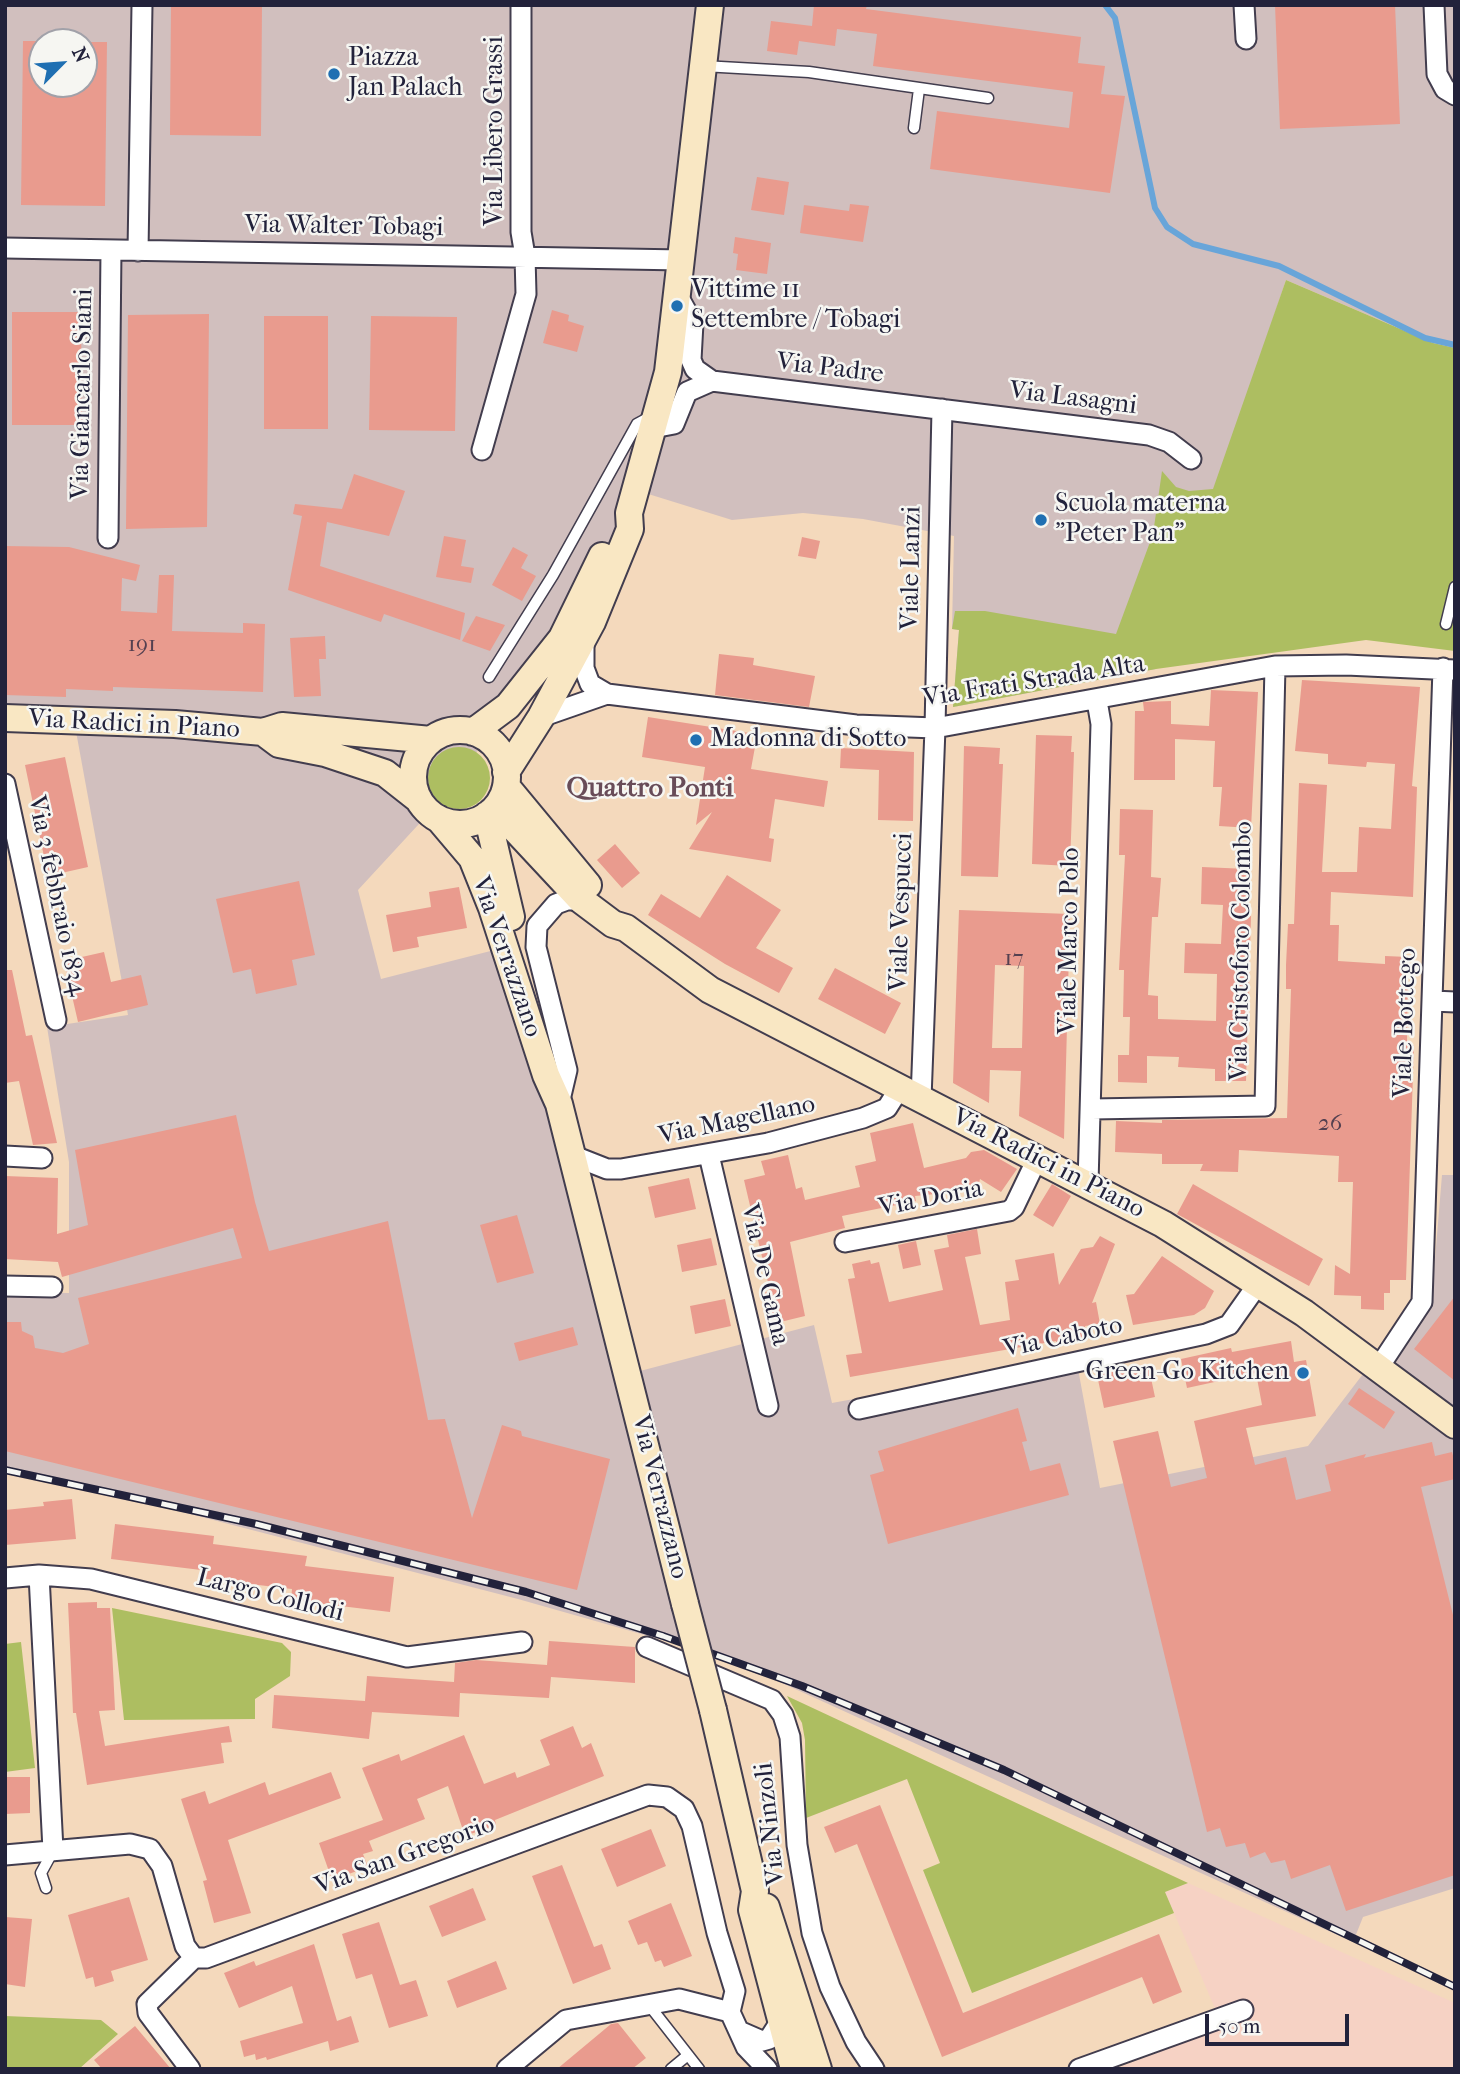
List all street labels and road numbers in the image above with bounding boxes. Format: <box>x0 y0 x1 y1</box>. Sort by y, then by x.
street label: Via Libero Grassi <box>480 36 512 226</box>
street label: Via Walter Tobagi <box>244 210 444 244</box>
street label: Via Giancarlo Siani <box>66 288 100 500</box>
street label: Via Padre <box>775 347 885 391</box>
street label: Via Lasagni <box>1007 376 1139 422</box>
street label: Viale Lanzi <box>895 506 929 630</box>
street label: Via Frati Strada Alta <box>921 649 1147 715</box>
street label: Via Radici in Piano <box>27 704 241 746</box>
street label: Via 3 febbraio 1834 <box>20 793 92 999</box>
street label: Via Cristoforo Colombo <box>1224 821 1260 1081</box>
street label: Viale Vespucci <box>884 832 920 992</box>
street label: Viale Marco Polo <box>1053 847 1087 1035</box>
street label: Via Verrazzano <box>464 873 548 1041</box>
street label: Viale Bottego <box>1388 947 1424 1099</box>
street label: Via Magellano <box>656 1089 818 1153</box>
street label: Via Radici in Piano <box>947 1102 1149 1226</box>
street label: Via Doria <box>876 1174 986 1224</box>
street label: Via De Gama <box>733 1201 795 1349</box>
street label: Via Caboto <box>1001 1310 1125 1366</box>
street label: Via Verrazzano <box>624 1412 694 1582</box>
street label: Largo Collodi <box>193 1563 347 1629</box>
street label: Via Ninzoli <box>749 1761 793 1887</box>
street label: Via San Gregorio <box>311 1809 499 1903</box>

